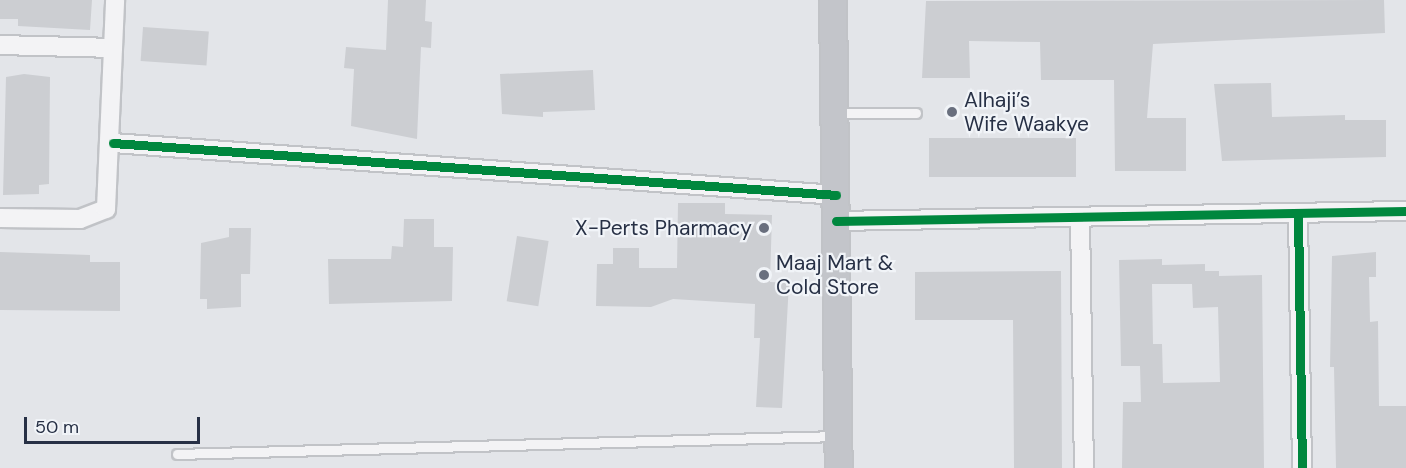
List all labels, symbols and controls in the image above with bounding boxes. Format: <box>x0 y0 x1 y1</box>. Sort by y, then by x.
place label: Alhaji’s Wife Waakye <box>964 87 1089 137</box>
marker: Alhaji’s Wife Waakye <box>945 105 959 119</box>
place label: X-Perts Pharmacy <box>575 215 752 241</box>
marker: X-Perts Pharmacy <box>757 221 771 235</box>
place label: Maaj Mart & Cold Store <box>776 250 893 300</box>
marker: Maaj Mart & Cold Store <box>757 268 771 282</box>
scale bar <box>27 405 202 443</box>
text: 50 m <box>35 415 79 439</box>

